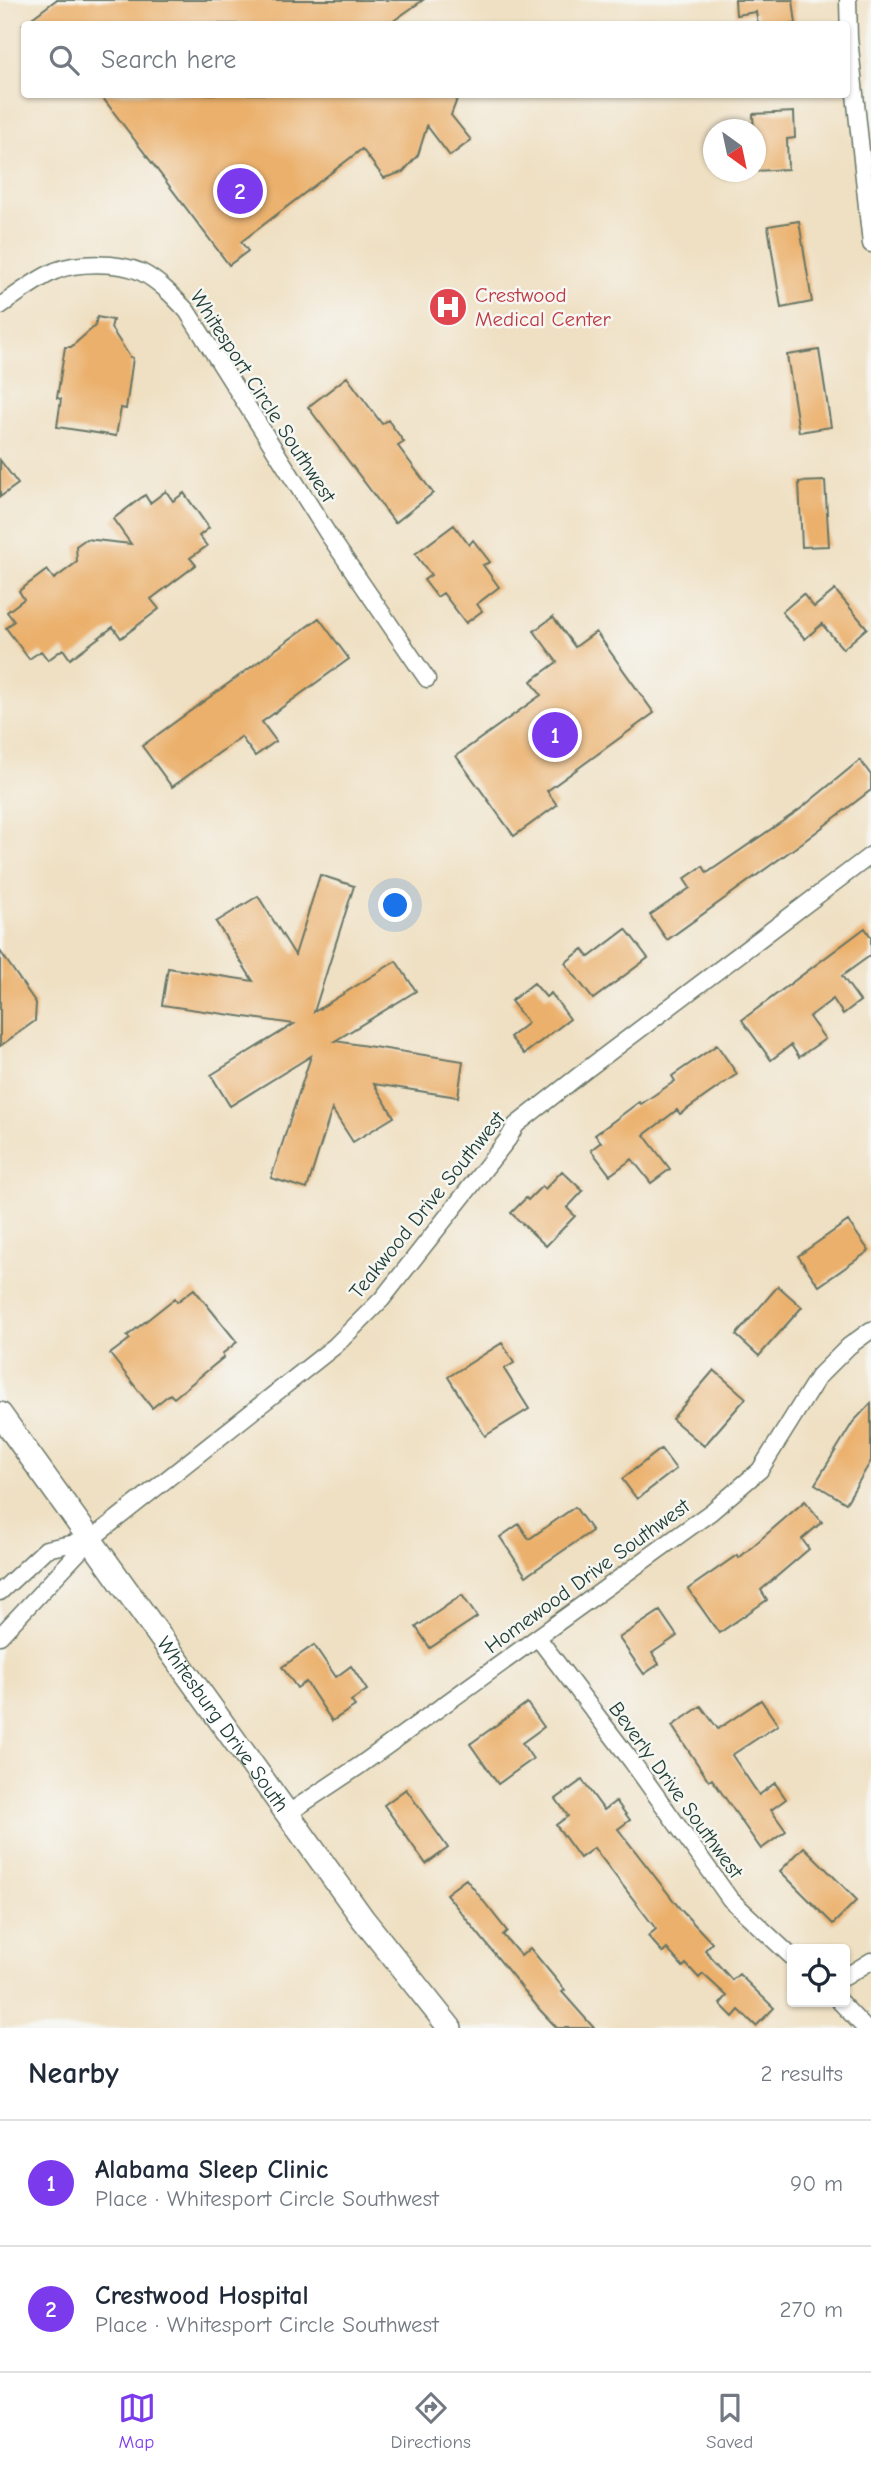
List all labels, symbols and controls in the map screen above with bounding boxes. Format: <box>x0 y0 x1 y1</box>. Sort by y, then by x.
search box <box>21 21 850 98</box>
icon: search <box>45 41 83 79</box>
text: Search here <box>101 45 236 75</box>
north arrow <box>703 119 766 182</box>
pin: 2 <box>217 165 263 217</box>
place label: Crestwood Medical Center <box>475 283 612 331</box>
street label: Whitesport Circle Southwest <box>185 285 341 507</box>
hospital icon: Crestwood Medical Center <box>427 286 469 328</box>
pin: 1 <box>532 709 578 761</box>
your location <box>378 888 412 922</box>
street label: Teakwood Drive Southwest <box>344 1106 510 1303</box>
street label: Homewood Drive Southwest <box>480 1493 695 1658</box>
street label: Whitesburg Drive South <box>152 1632 294 1816</box>
street label: Beverly Drive Southwest <box>604 1697 749 1884</box>
map controls <box>787 1944 850 2007</box>
button: locate <box>787 1944 850 2007</box>
text: Nearby <box>28 2056 119 2091</box>
text: 2 results <box>761 2060 843 2087</box>
text: Alabama Sleep Clinic <box>95 2155 328 2185</box>
text: 1 <box>46 2170 56 2197</box>
text: 90 m <box>790 2170 843 2197</box>
text: Place · Whitesport Circle Southwest <box>95 2185 439 2212</box>
text: Crestwood Hospital <box>95 2281 309 2311</box>
text: 2 <box>45 2296 57 2323</box>
text: 270 m <box>779 2296 843 2323</box>
text: Place · Whitesport Circle Southwest <box>95 2311 439 2338</box>
tab: Map <box>118 2389 156 2453</box>
tab: Directions <box>391 2389 471 2453</box>
tab: Saved <box>706 2389 753 2453</box>

